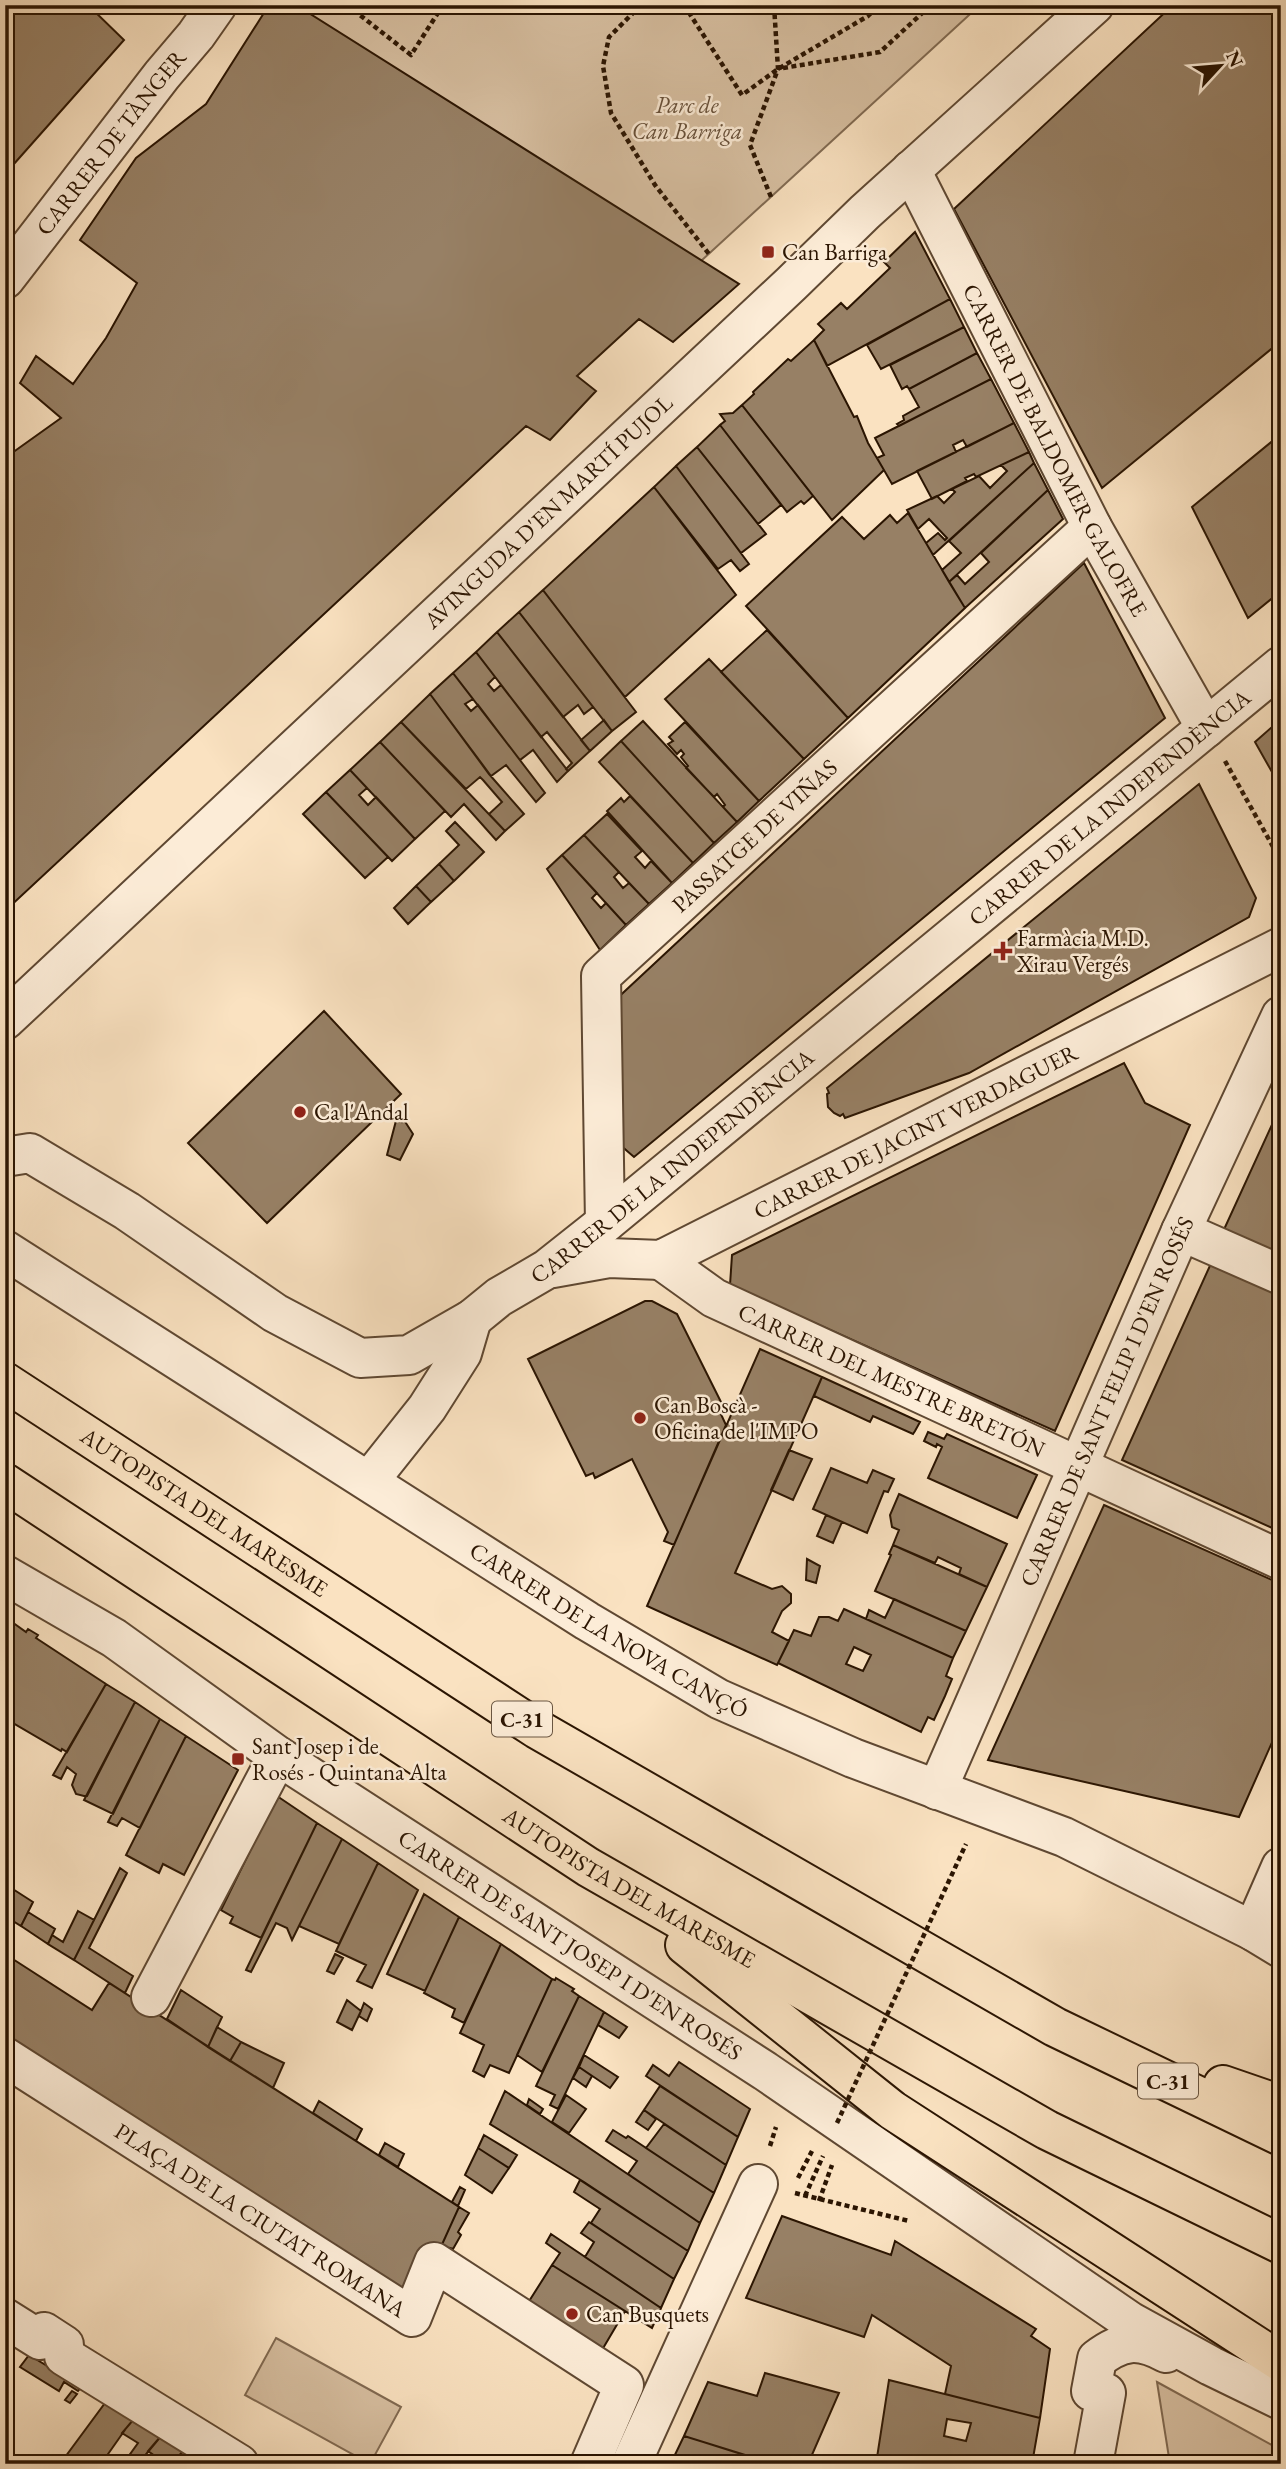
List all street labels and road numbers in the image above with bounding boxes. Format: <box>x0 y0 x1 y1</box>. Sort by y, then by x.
street label: CARRER DE TÀNGER <box>29 42 193 241</box>
street label: CARRER DE BALDOMER GALOFRE <box>956 279 1155 622</box>
street label: AVINGUDA D'EN MARTÍ PUJOL <box>417 387 679 636</box>
street label: CARRER DE LA INDEPENDÈNCIA <box>962 682 1258 932</box>
street label: PASSATGE DE VIÑAS <box>665 752 844 919</box>
street label: CARRER DE JACINT VERDAGUER <box>748 1037 1083 1226</box>
street label: CARRER DE LA INDEPENDÈNCIA <box>525 1042 821 1290</box>
street label: CARRER DE SANT FELIP I D'EN ROSÉS <box>1013 1212 1201 1591</box>
street label: CARRER DEL MESTRE BRETÓN <box>733 1296 1050 1464</box>
street label: AUTOPISTA DEL MARESME <box>74 1420 334 1604</box>
street label: CARRER DE LA NOVA CANÇÓ <box>464 1535 753 1725</box>
road number: C-31 <box>492 1702 552 1736</box>
street label: AUTOPISTA DEL MARESME <box>496 1800 761 1975</box>
street label: CARRER DE SANT JOSEP I D'EN ROSÉS <box>393 1823 748 2067</box>
road number: C-31 <box>1138 2064 1198 2098</box>
street label: PLAÇA DE LA CIUTAT ROMANA <box>109 2116 413 2325</box>

